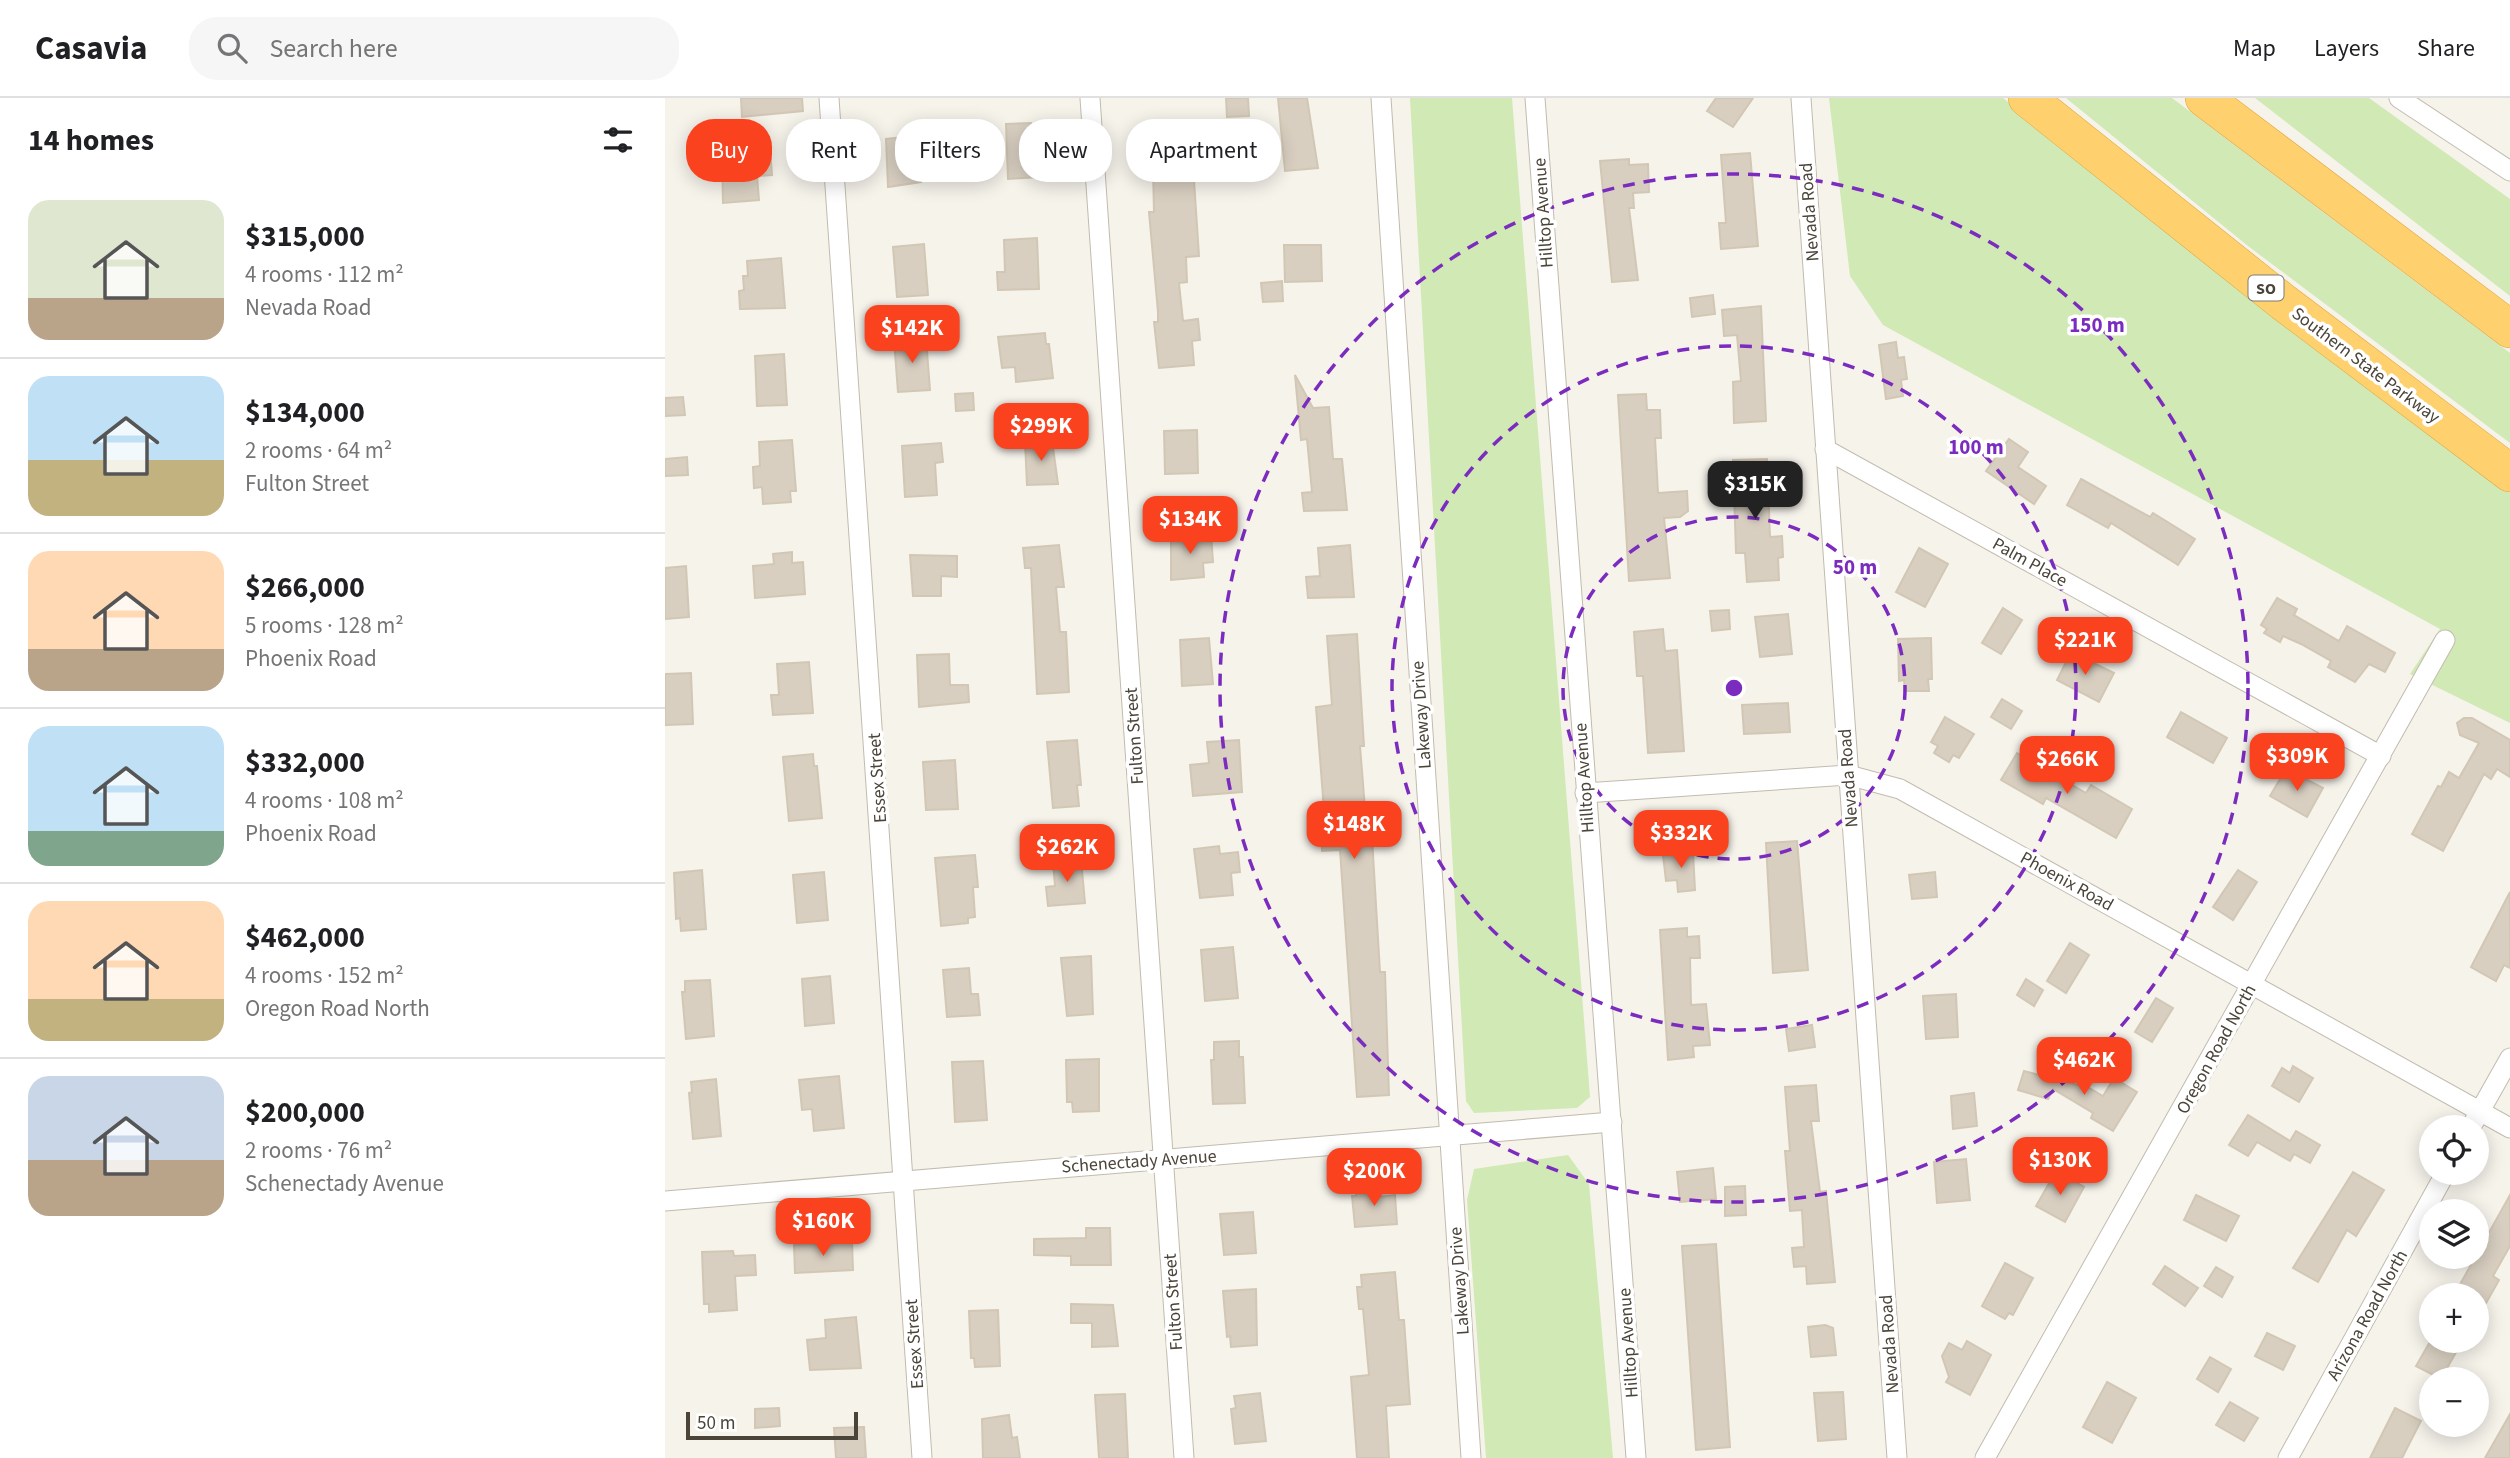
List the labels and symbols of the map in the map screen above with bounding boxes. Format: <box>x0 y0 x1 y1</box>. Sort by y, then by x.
street label: Hilltop Avenue <box>1527 157 1560 269</box>
street label: Nevada Road <box>1794 162 1825 262</box>
road number: SO <box>2249 276 2283 300</box>
street label: Southern State Parkway <box>2286 301 2445 430</box>
pin: $142K <box>863 306 961 365</box>
text: 150 m <box>2069 310 2125 340</box>
pin: $299K <box>992 404 1090 463</box>
text: 100 m <box>1948 432 2004 462</box>
pin: $315K <box>1706 462 1804 521</box>
pin: $134K <box>1141 496 1239 556</box>
street label: Palm Place <box>1988 532 2072 593</box>
text: 50 m <box>1833 552 1877 582</box>
pin: $221K <box>2036 618 2134 677</box>
street label: Lakeway Drive <box>1405 660 1438 770</box>
centre of rings <box>1722 676 1746 700</box>
street label: Fulton Street <box>1119 687 1150 785</box>
street label: Hilltop Avenue <box>1568 722 1601 834</box>
street label: Nevada Road <box>1833 728 1864 828</box>
street label: Essex Street <box>862 732 893 824</box>
pin: $309K <box>2248 734 2346 793</box>
pin: $266K <box>2018 736 2116 796</box>
pin: $148K <box>1305 802 1403 861</box>
pin: $332K <box>1632 810 1730 870</box>
pin: $262K <box>1018 824 1116 884</box>
street label: Phoenix Road <box>2016 845 2118 917</box>
street label: Oregon Road North <box>2170 980 2262 1119</box>
pin: $462K <box>2035 1038 2133 1097</box>
pin: $130K <box>2011 1138 2109 1197</box>
street label: Schenectady Avenue <box>1061 1144 1218 1179</box>
pin: $200K <box>1325 1148 1423 1208</box>
pin: $160K <box>774 1198 872 1258</box>
street label: Lakeway Drive <box>1443 1226 1476 1336</box>
street label: Arizona Road North <box>2321 1245 2414 1385</box>
street label: Fulton Street <box>1158 1253 1189 1351</box>
street label: Hilltop Avenue <box>1612 1287 1645 1399</box>
street label: Nevada Road <box>1874 1294 1905 1394</box>
street label: Essex Street <box>899 1298 930 1390</box>
scale bar <box>686 1409 857 1441</box>

